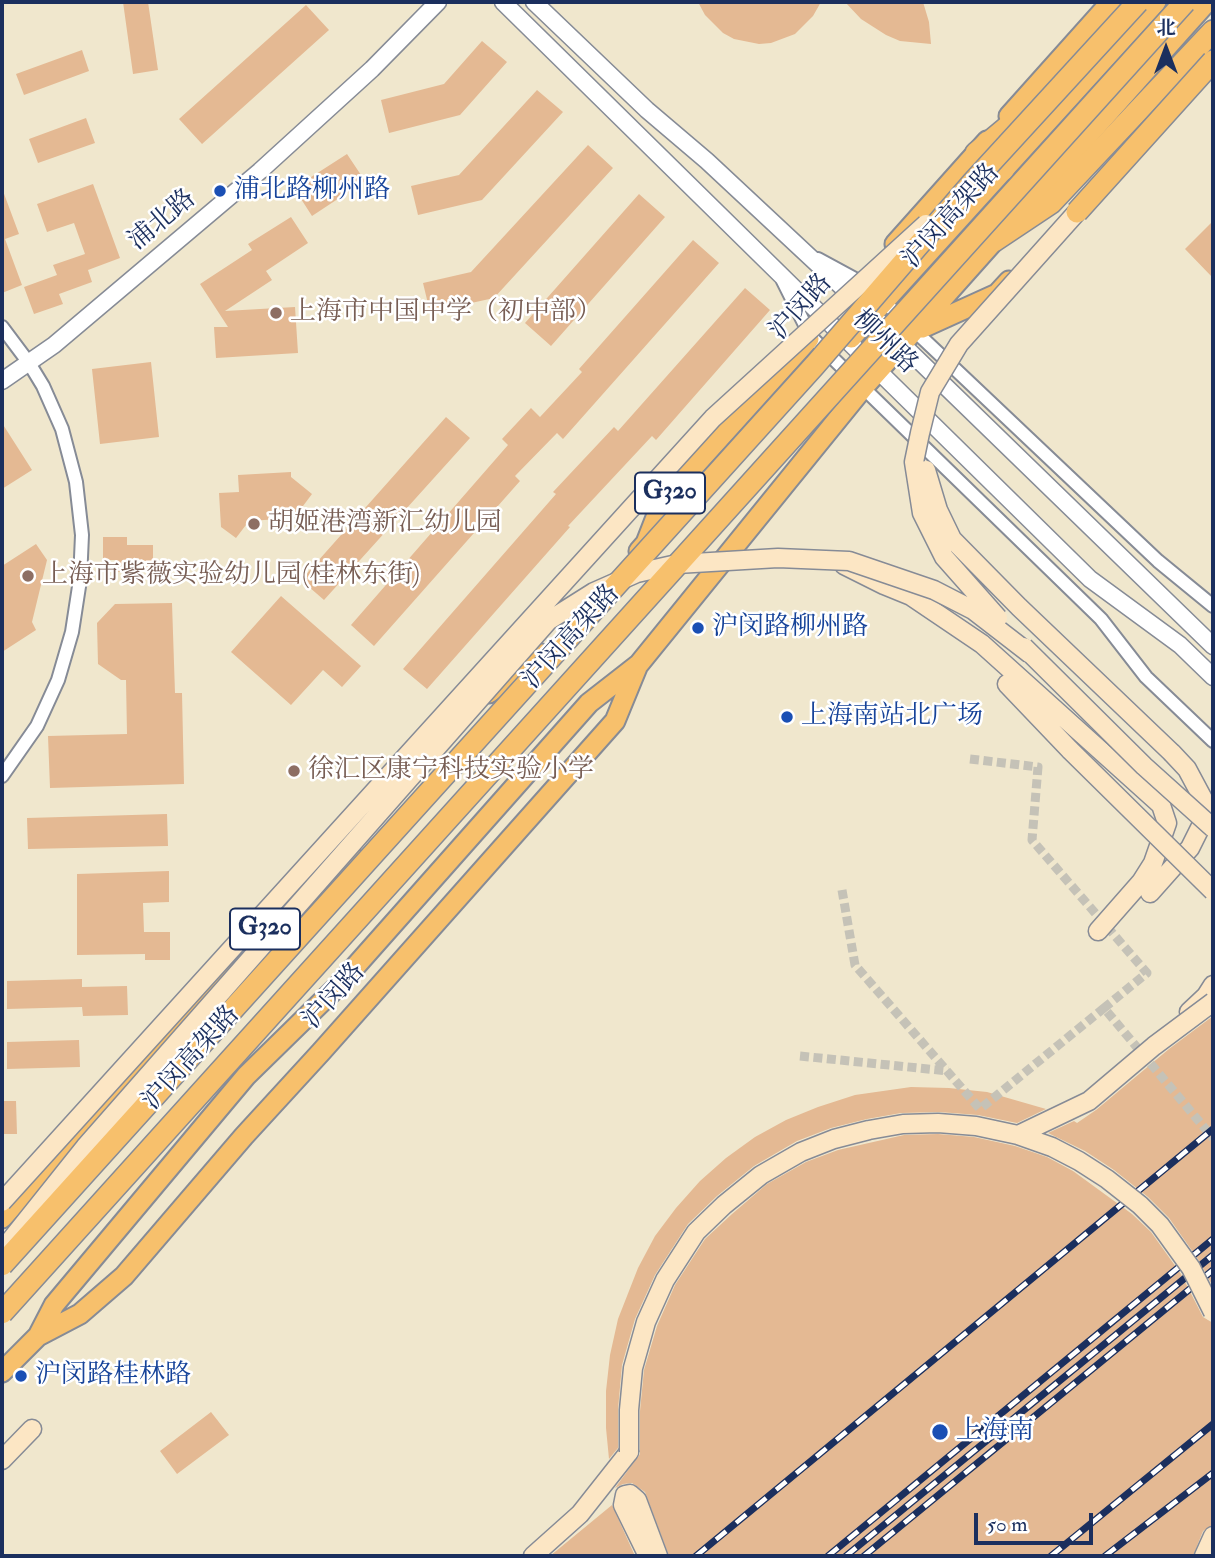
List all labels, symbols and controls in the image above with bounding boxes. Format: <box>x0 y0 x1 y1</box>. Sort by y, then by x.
north arrow <box>1131 14 1201 84</box>
text: 北 <box>1156 16 1176 40</box>
street label: 沪闵高架路 <box>897 158 1007 276</box>
place label: 浦北路柳州路 <box>234 175 390 207</box>
marker: 浦北路柳州路 <box>212 183 228 199</box>
street label: 浦北路 <box>123 184 203 258</box>
street label: 沪闵路 <box>764 269 840 347</box>
place label: 上海市中国中学（初中部） <box>290 297 602 329</box>
marker: 上海市中国中学（初中部） <box>268 305 284 321</box>
street label: 柳州路 <box>845 305 923 381</box>
road number: G320 <box>635 472 705 514</box>
place label: 胡姬港湾新汇幼儿园 <box>268 508 502 540</box>
marker: 胡姬港湾新汇幼儿园 <box>246 516 262 532</box>
place label: 上海市紫薇实验幼儿园(桂林东街) <box>42 560 420 592</box>
marker: 上海市紫薇实验幼儿园(桂林东街) <box>20 568 36 584</box>
street label: 沪闵高架路 <box>517 579 627 697</box>
place label: 沪闵路柳州路 <box>712 612 868 644</box>
marker: 沪闵路柳州路 <box>690 620 706 636</box>
place label: 上海南站北广场 <box>801 701 983 733</box>
marker: 上海南站北广场 <box>779 709 795 725</box>
place label: 徐汇区康宁科技实验小学 <box>308 755 594 787</box>
marker: 徐汇区康宁科技实验小学 <box>286 763 302 779</box>
road number: G320 <box>230 909 300 950</box>
street label: 沪闵路 <box>297 958 373 1036</box>
street label: 沪闵高架路 <box>137 1000 247 1118</box>
place label: 沪闵路桂林路 <box>35 1360 191 1392</box>
marker: 沪闵路桂林路 <box>13 1368 29 1384</box>
place label: 上海南 <box>956 1416 1034 1448</box>
marker: 上海南 <box>930 1422 950 1442</box>
scale bar <box>977 1498 1096 1542</box>
text: 50 m <box>987 1511 1028 1538</box>

